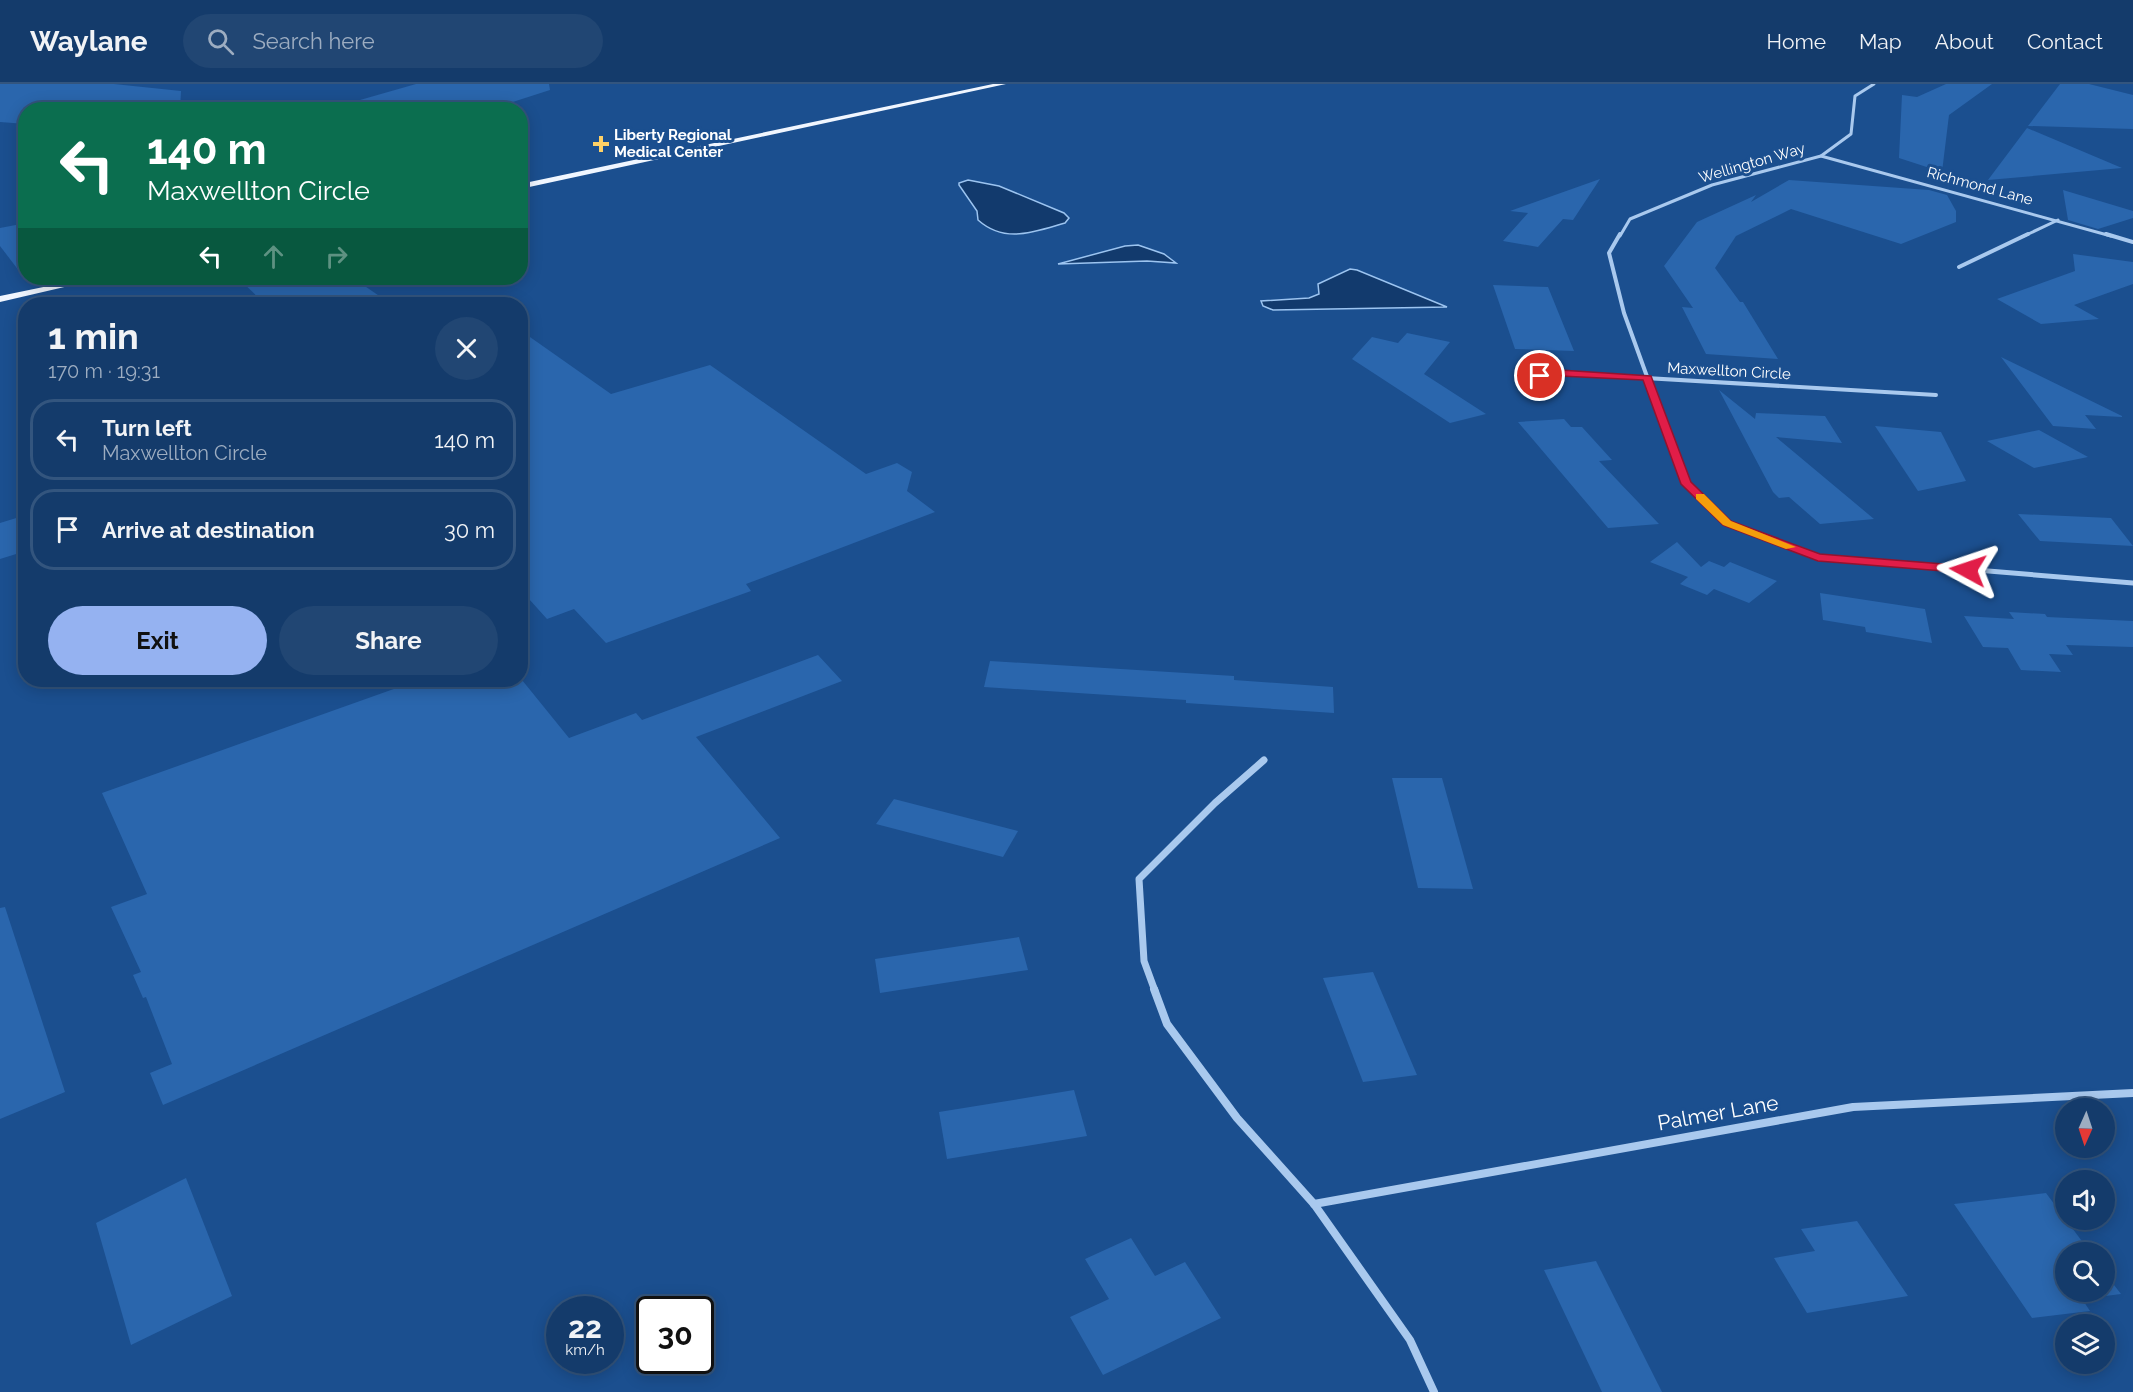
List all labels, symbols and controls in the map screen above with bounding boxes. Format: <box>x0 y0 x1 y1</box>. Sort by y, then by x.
search box <box>183 14 603 68</box>
text: Waylane <box>30 25 147 58</box>
icon: search <box>204 25 237 58</box>
text: Search here <box>252 28 375 54</box>
text: Home <box>1767 29 1826 54</box>
text: Map <box>1859 29 1902 54</box>
text: About <box>1935 29 1994 54</box>
text: Contact <box>2027 29 2103 54</box>
text: 140 m <box>147 125 267 174</box>
icon: left <box>48 126 126 204</box>
place label: Liberty Regional Medical Center <box>614 126 732 161</box>
marker: Liberty Regional Medical Center <box>592 135 610 153</box>
street label: Wellington Way <box>1697 139 1807 187</box>
street label: Richmond Lane <box>1925 163 2035 209</box>
text: Maxwellton Circle <box>147 175 370 206</box>
icon: left <box>194 240 227 273</box>
icon: ahead <box>257 240 290 273</box>
icon: right <box>320 240 353 273</box>
text: 1 min <box>48 315 139 357</box>
button: close <box>435 317 498 380</box>
pin <box>1514 350 1565 401</box>
text: 170 m · 19:31 <box>48 359 160 383</box>
icon: arrive <box>1523 359 1556 392</box>
street label: Maxwellton Circle <box>1667 359 1791 383</box>
text: Turn left <box>102 415 192 441</box>
icon: left <box>51 423 84 456</box>
text: 140 m <box>434 427 495 453</box>
text: Maxwellton Circle <box>102 441 267 465</box>
icon: arrive <box>51 513 84 546</box>
text: Arrive at destination <box>102 517 315 543</box>
text: 30 m <box>444 517 495 543</box>
position arrow <box>1936 538 2000 602</box>
button: Exit <box>48 606 267 675</box>
button: Share <box>279 606 498 675</box>
street label: Palmer Lane <box>1656 1090 1780 1135</box>
north arrow <box>2055 1098 2115 1158</box>
map controls <box>2055 1098 2115 1374</box>
button: sound <box>2055 1170 2115 1230</box>
button: search <box>2055 1242 2115 1302</box>
speed limit sign: 30 <box>636 1296 714 1374</box>
text: 22 <box>568 1310 602 1345</box>
button: layers <box>2055 1314 2115 1374</box>
text: km/h <box>565 1341 605 1359</box>

